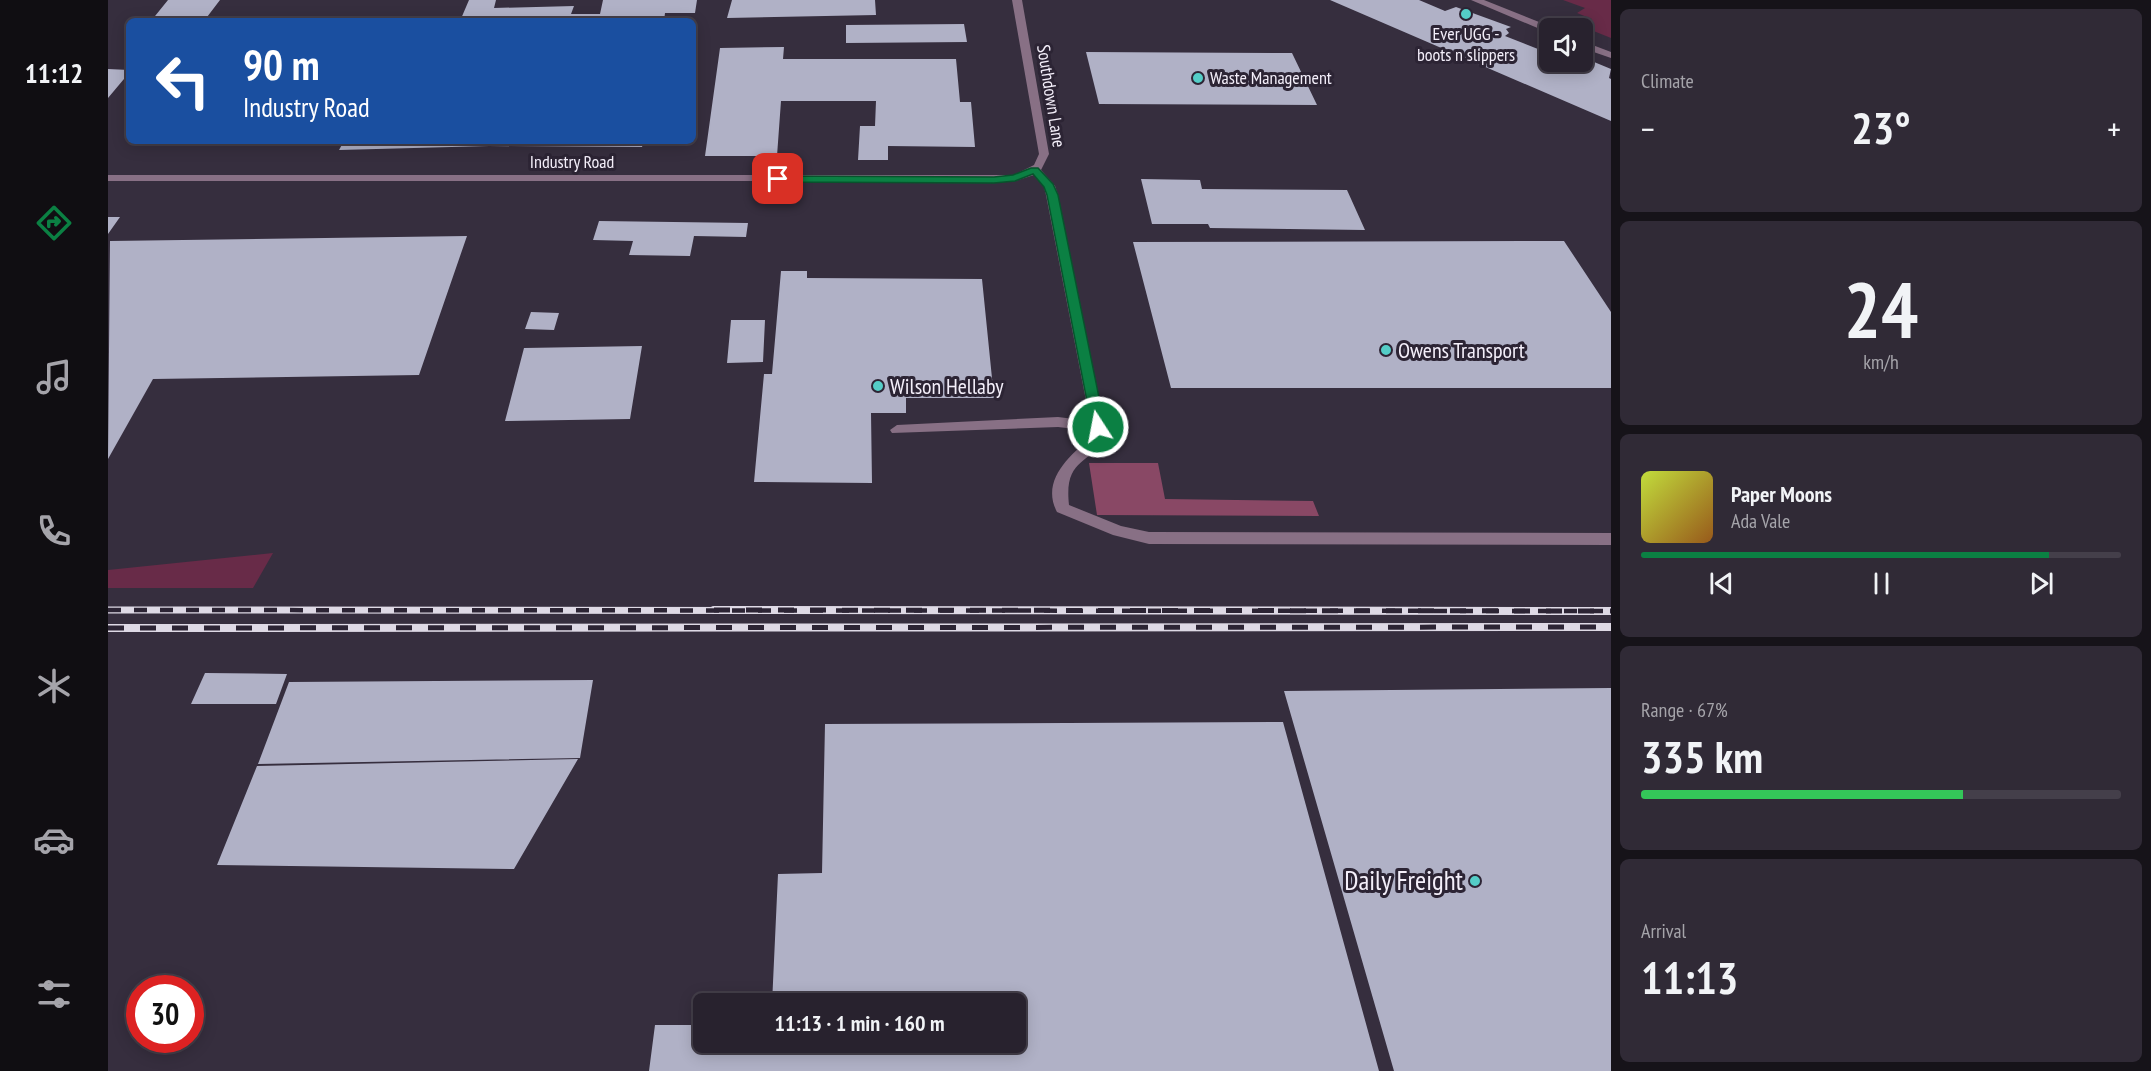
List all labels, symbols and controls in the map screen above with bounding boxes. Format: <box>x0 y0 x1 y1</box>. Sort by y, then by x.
marker: Ever UGG - boots n slippers <box>1459 7 1473 21</box>
map controls <box>1539 18 1593 72</box>
button: sound <box>1539 18 1593 72</box>
place label: Ever UGG - boots n slippers <box>1417 22 1515 66</box>
text: 90 m <box>243 37 320 92</box>
icon: left <box>144 42 222 120</box>
street label: Southdown Lane <box>1032 43 1071 149</box>
text: 11:12 <box>25 56 83 90</box>
place label: Waste Management <box>1210 66 1332 89</box>
text: Climate <box>1641 68 1694 94</box>
marker: Waste Management <box>1191 71 1205 85</box>
text: Industry Road <box>243 90 370 124</box>
text: 23° <box>1851 98 1911 156</box>
text: − <box>1641 107 1655 150</box>
text: + <box>2107 107 2121 150</box>
street label: Industry Road <box>530 150 614 173</box>
pin <box>752 153 803 204</box>
icon: arrive <box>761 162 794 195</box>
icon: directions <box>33 202 75 244</box>
text: 24 <box>1844 259 1918 360</box>
place label: Owens Transport <box>1398 336 1525 364</box>
marker: Owens Transport <box>1379 343 1393 357</box>
text: km/h <box>1863 349 1899 375</box>
icon: music <box>33 356 75 398</box>
place label: Wilson Hellaby <box>890 372 1004 400</box>
marker: Wilson Hellaby <box>871 379 885 393</box>
position arrow <box>1066 395 1130 459</box>
text: Paper Moons <box>1731 480 1832 508</box>
text: Ada Vale <box>1731 508 1790 534</box>
icon: phone <box>33 510 75 552</box>
icon: previous <box>1705 567 1738 600</box>
icon: pause <box>1865 567 1898 600</box>
icon: next <box>2025 567 2058 600</box>
icon: climate <box>33 665 75 707</box>
text: Range · 67% <box>1641 697 1728 723</box>
text: 335 km <box>1641 727 1763 785</box>
icon: car <box>33 819 75 861</box>
place label: Daily Freight <box>1344 863 1464 897</box>
marker: Daily Freight <box>1468 874 1482 888</box>
text: Arrival <box>1641 918 1686 944</box>
text: 11:13 <box>1641 948 1738 1006</box>
icon: filters <box>33 973 75 1015</box>
speed limit sign: 30 <box>126 975 204 1053</box>
text: 11:13 · 1 min · 160 m <box>774 1009 945 1037</box>

